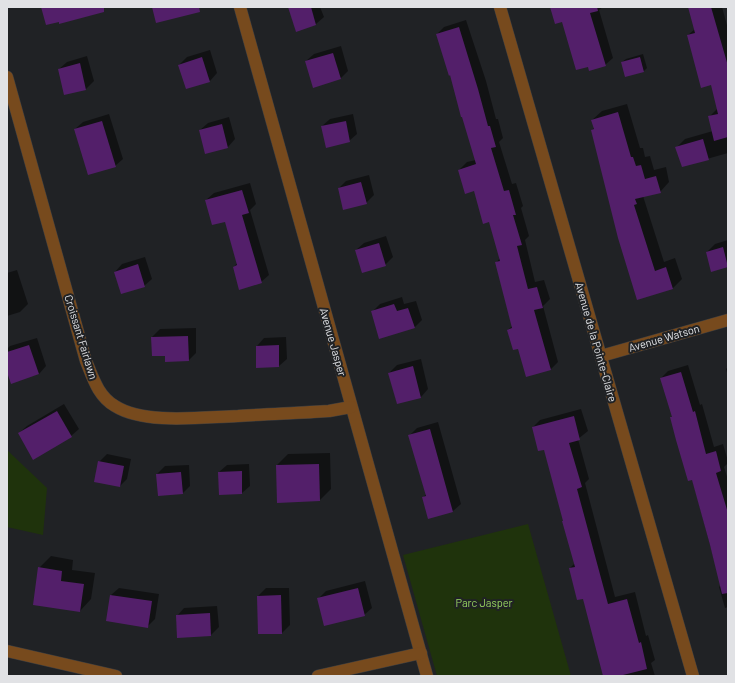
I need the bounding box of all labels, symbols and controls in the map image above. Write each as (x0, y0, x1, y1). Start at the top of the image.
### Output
street label: Avenue de la Pointe-Claire (573, 280, 620, 403)
street label: Croissant Fairlawn (62, 293, 101, 381)
street label: Avenue Jasper (318, 306, 349, 377)
street label: Avenue Watson (627, 321, 701, 354)
park label: Parc Jasper (455, 596, 513, 609)

